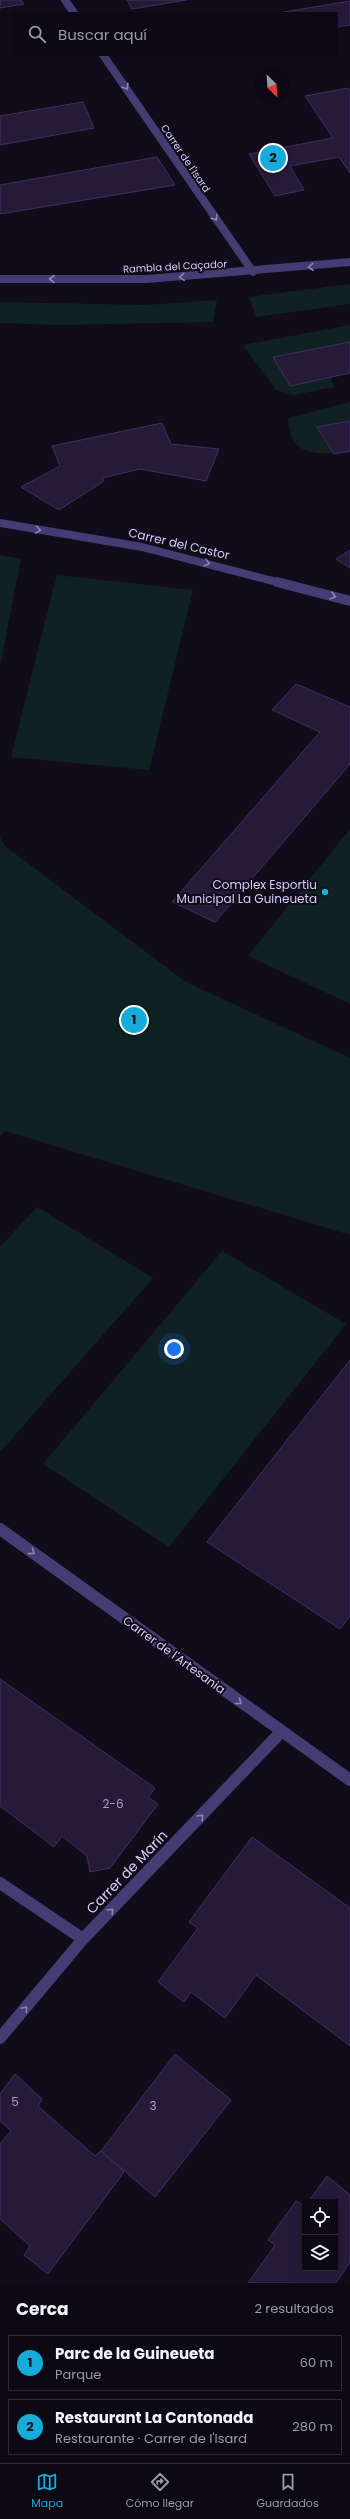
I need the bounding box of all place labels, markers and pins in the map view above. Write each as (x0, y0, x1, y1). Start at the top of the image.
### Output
pin: 2 (260, 143, 286, 173)
place label: Complex Esportiu Municipal La Guineueta (177, 876, 317, 907)
marker: Complex Esportiu Municipal La Guineueta (320, 887, 330, 897)
pin: 1 (121, 1005, 147, 1035)

